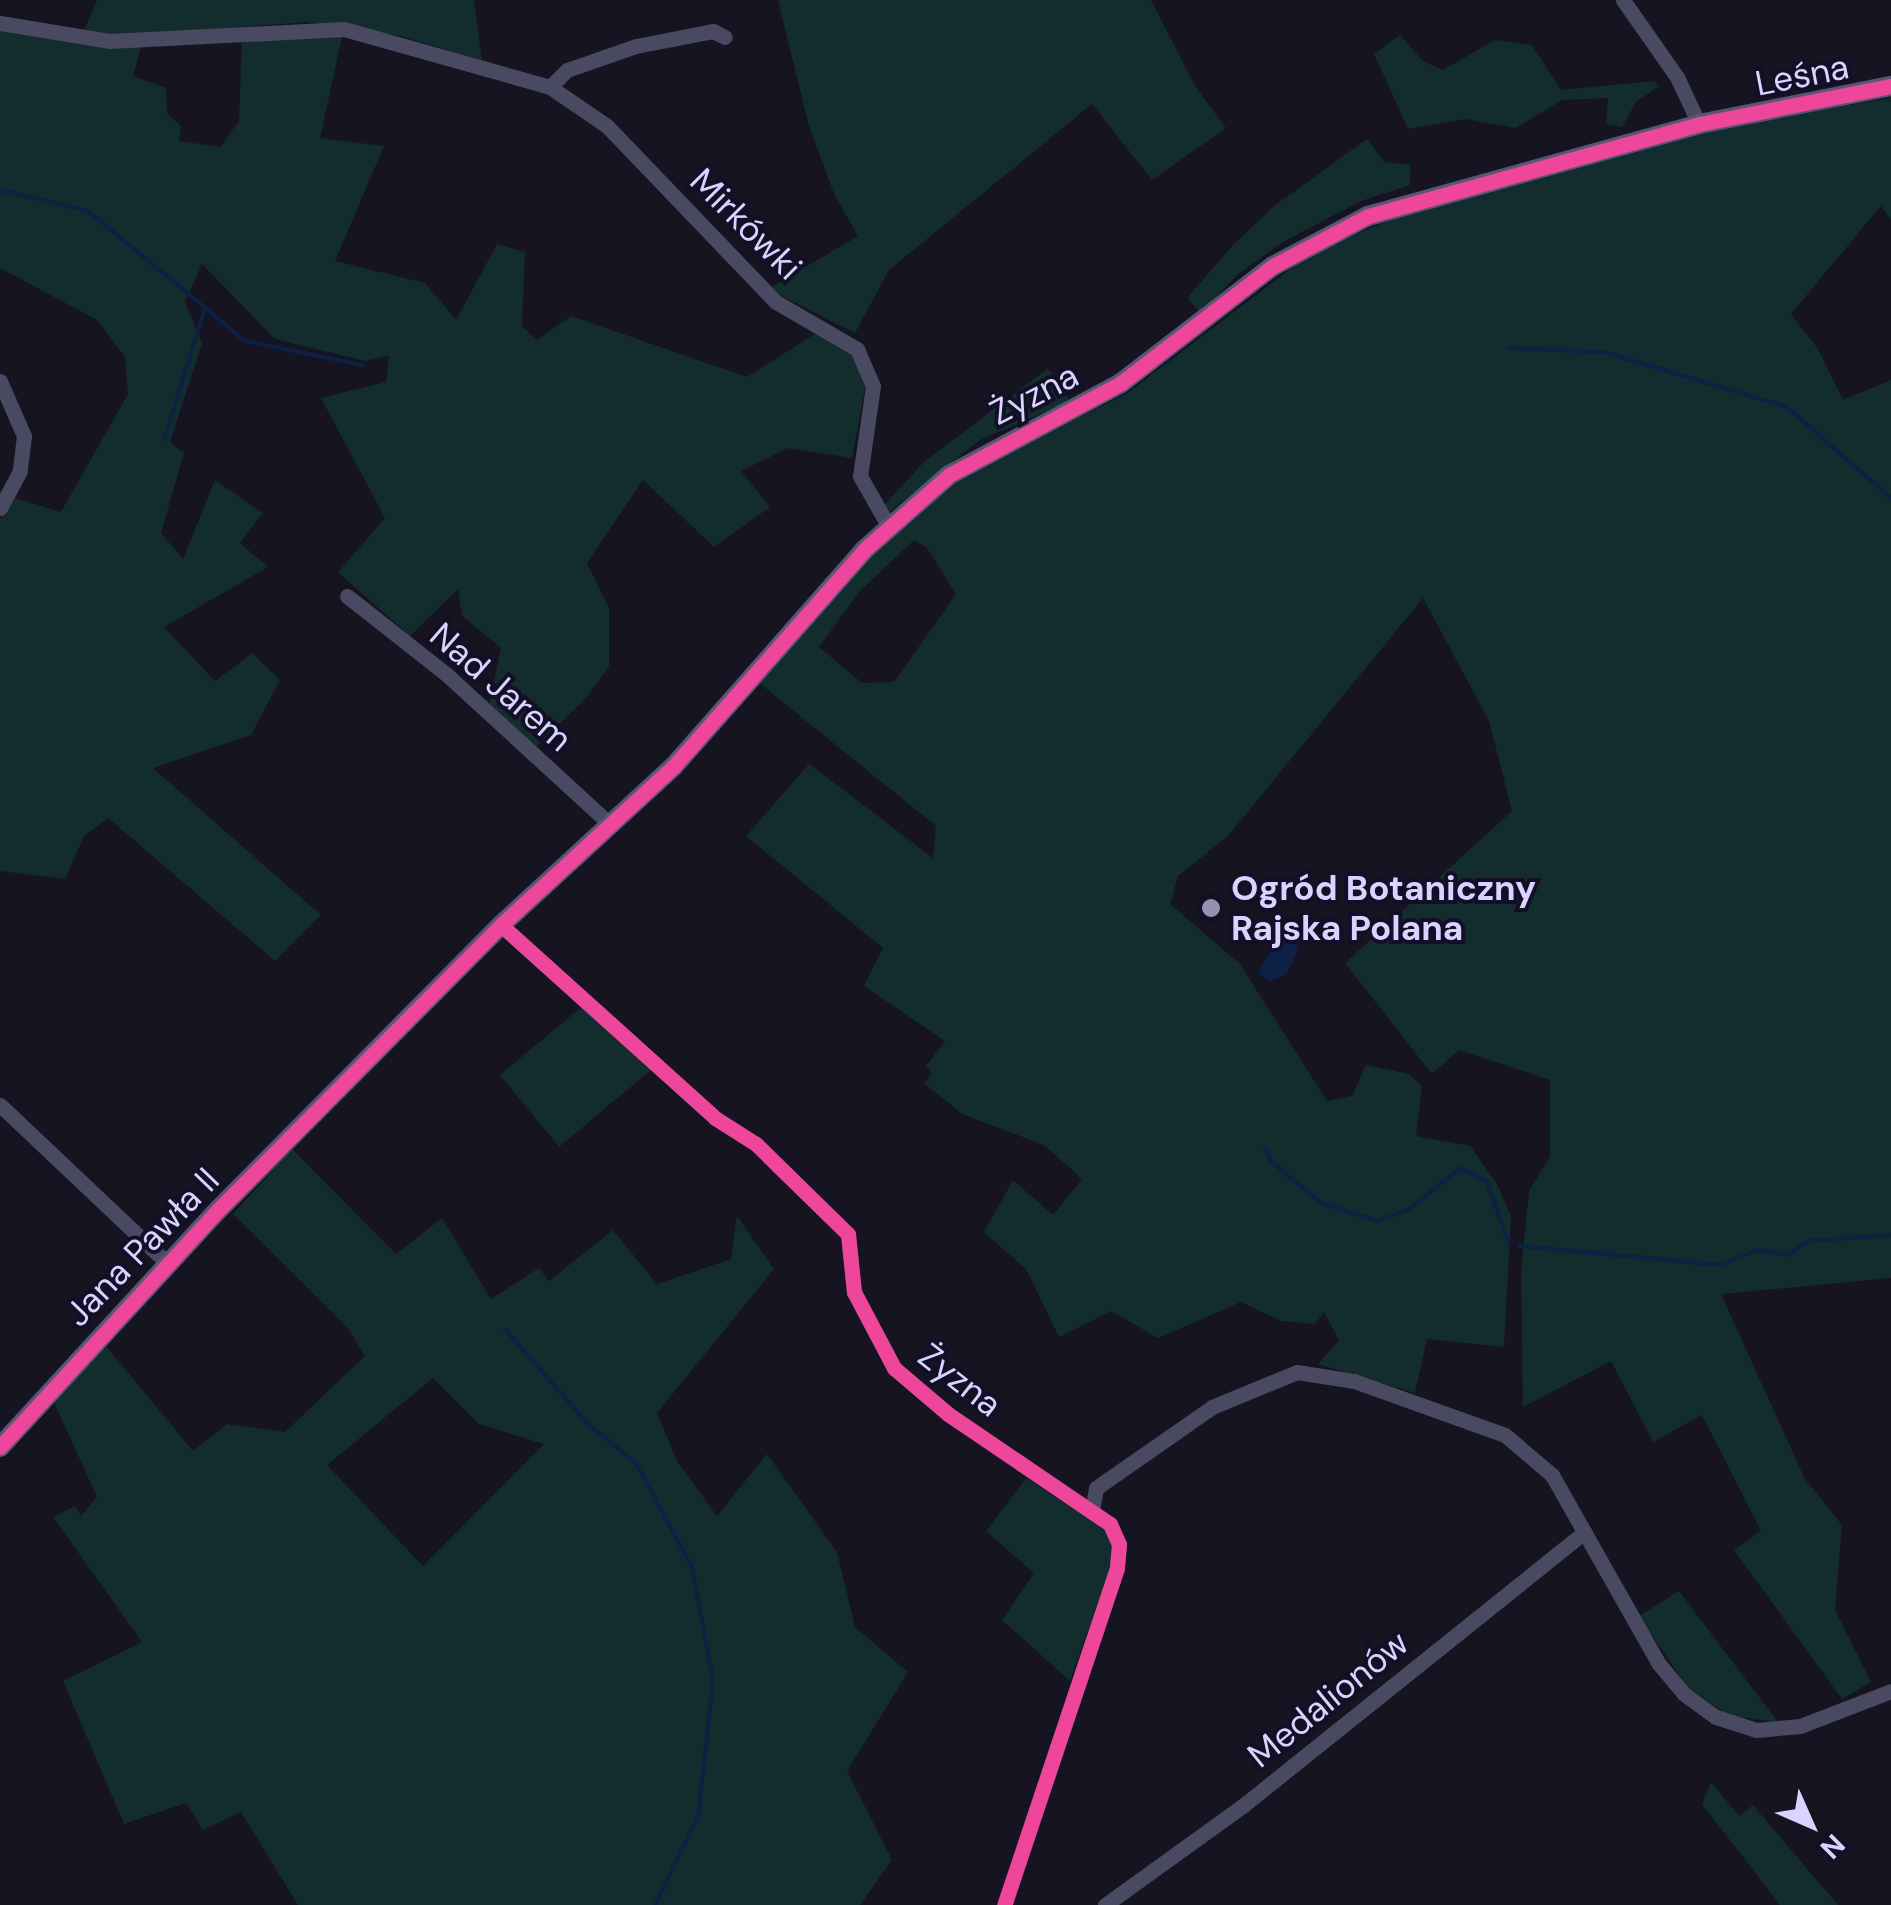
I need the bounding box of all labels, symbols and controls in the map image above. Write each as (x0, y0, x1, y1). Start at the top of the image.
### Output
street label: Leśna (1752, 45, 1852, 105)
street label: Mirkówki (682, 160, 810, 288)
street label: Żyzna (983, 354, 1085, 434)
street label: Nad Jarem (421, 614, 581, 760)
place label: Ogród Botaniczny Rajska Polana (1231, 867, 1536, 949)
marker: Ogród Botaniczny Rajska Polana (1200, 897, 1222, 919)
street label: Jana Pawła II (56, 1159, 228, 1335)
street label: Żyzna (910, 1335, 1010, 1425)
street label: Medalionów (1239, 1622, 1417, 1776)
north arrow (1761, 1775, 1861, 1875)
text: N (1812, 1826, 1853, 1867)

